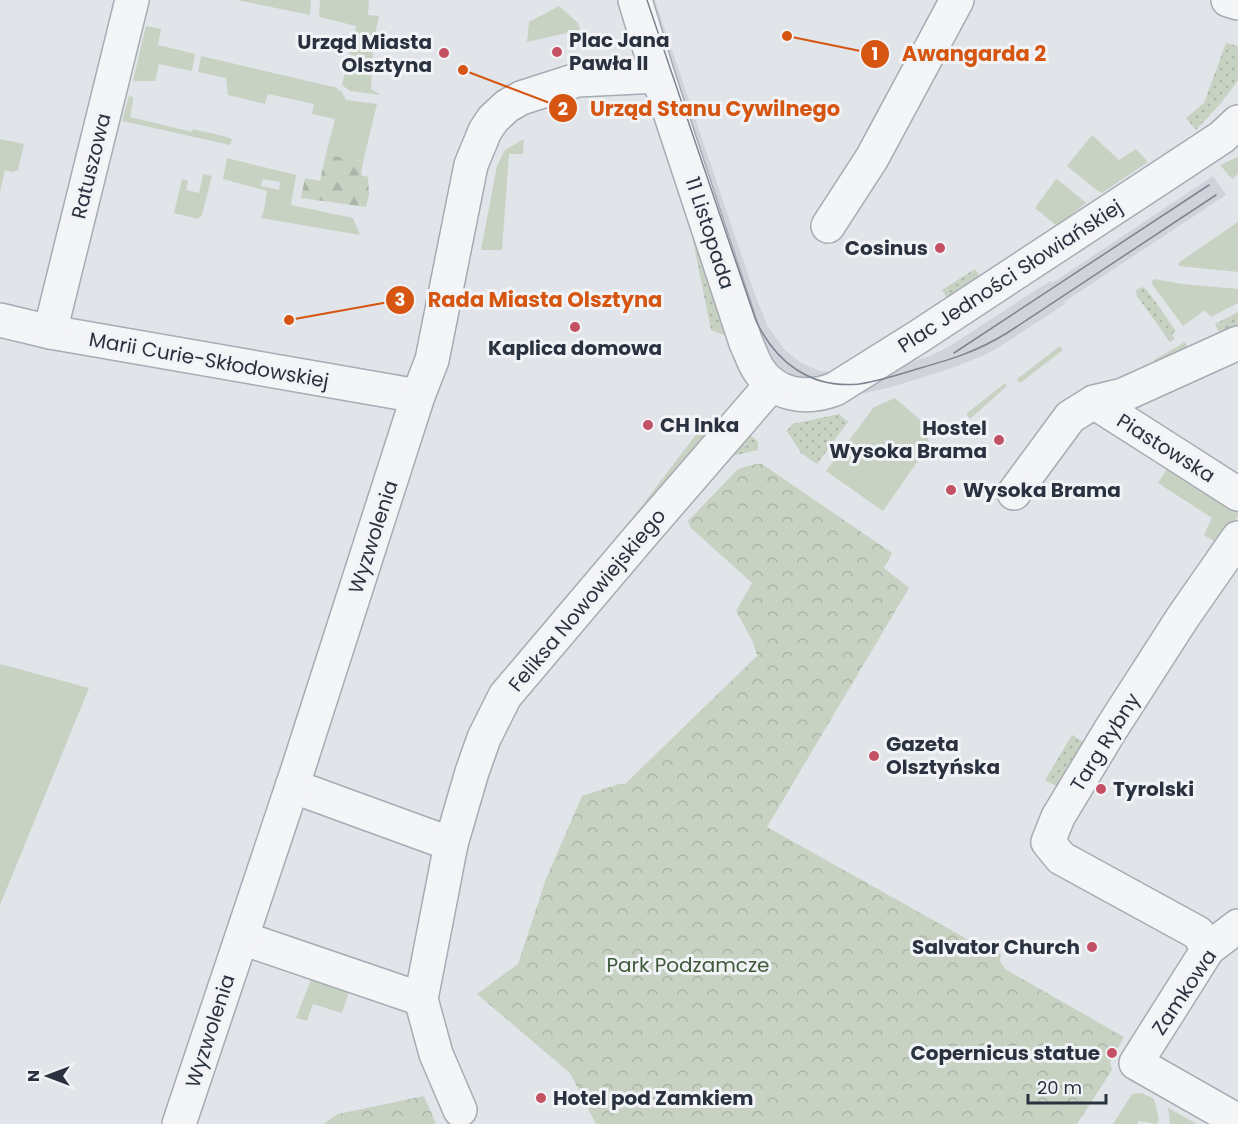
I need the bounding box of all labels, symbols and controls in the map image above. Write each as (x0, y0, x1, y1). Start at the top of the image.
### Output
place label: Plac Jana Pawła II (569, 26, 670, 77)
place label: Urząd Miasta Olsztyna (297, 28, 432, 79)
callout: Awangarda 2 (860, 34, 1059, 73)
text: Awangarda 2 (902, 39, 1046, 68)
text: 1 (872, 41, 878, 66)
marker: Plac Jana Pawła II (550, 45, 564, 59)
marker: Urząd Miasta Olsztyna (437, 46, 451, 60)
callout: Urząd Stanu Cywilnego (548, 89, 852, 128)
text: Urząd Stanu Cywilnego (590, 94, 840, 123)
text: 2 (558, 96, 568, 121)
street label: Ratuszowa (64, 110, 118, 222)
street label: 11 Listopada (679, 173, 741, 293)
street label: Plac Jedności Słowiańskiej (892, 193, 1128, 359)
place label: Cosinus (845, 234, 928, 262)
marker: Cosinus (933, 241, 947, 255)
callout: Rada Miasta Olsztyna (385, 280, 674, 319)
text: Rada Miasta Olsztyna (428, 285, 662, 314)
text: 3 (395, 287, 405, 312)
marker: Kaplica domowa (568, 320, 582, 334)
street label: Marii Curie-Skłodowskiej (87, 325, 331, 395)
place label: Kaplica domowa (488, 334, 662, 362)
street label: Piastowska (1111, 407, 1221, 489)
place label: CH Inka (660, 411, 739, 439)
place label: Hostel Wysoka Brama (829, 414, 987, 465)
marker: CH Inka (641, 418, 655, 432)
marker: Hostel Wysoka Brama (992, 433, 1006, 447)
place label: Wysoka Brama (963, 476, 1121, 504)
street label: Wyzwolenia (342, 477, 404, 597)
marker: Wysoka Brama (944, 483, 958, 497)
street label: Feliksa Nowowiejskiego (502, 503, 672, 697)
street label: Targ Rybny (1064, 687, 1146, 797)
place label: Gazeta Olsztyńska (886, 730, 1000, 781)
marker: Gazeta Olsztyńska (867, 749, 881, 763)
place label: Tyrolski (1113, 775, 1194, 803)
marker: Tyrolski (1094, 782, 1108, 796)
place label: Salvator Church (912, 933, 1080, 961)
marker: Salvator Church (1085, 940, 1099, 954)
street label: Zamkowa (1145, 944, 1223, 1040)
park label: Park Podzamcze (607, 951, 769, 979)
street label: Wyzwolenia (179, 971, 241, 1091)
place label: Copernicus statue (910, 1039, 1100, 1067)
north arrow (18, 1046, 78, 1106)
marker: Copernicus statue (1105, 1046, 1119, 1060)
scale bar (1028, 1067, 1106, 1105)
text: N (22, 1070, 45, 1082)
text: 20 m (1037, 1075, 1082, 1100)
place label: Hotel pod Zamkiem (553, 1084, 754, 1112)
marker: Hotel pod Zamkiem (534, 1091, 548, 1105)

